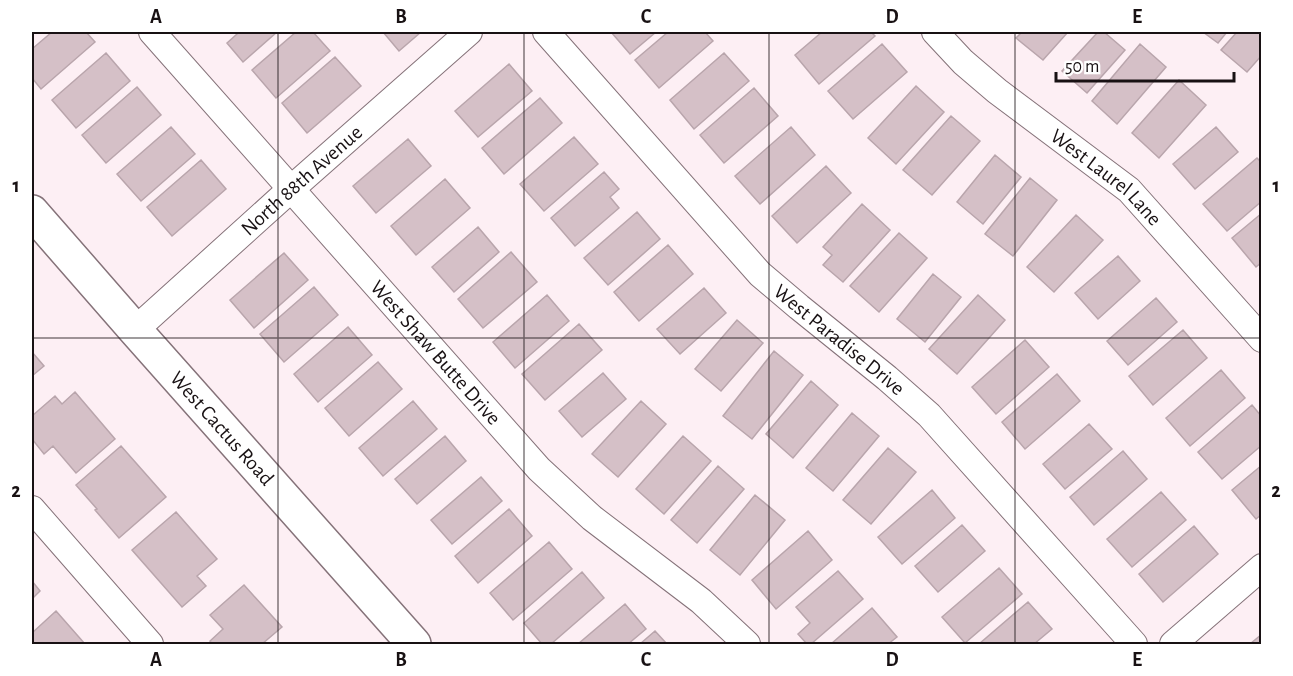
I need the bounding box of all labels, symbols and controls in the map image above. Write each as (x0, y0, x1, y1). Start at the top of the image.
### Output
text: A (150, 7, 162, 27)
text: B (395, 7, 407, 27)
text: C (641, 7, 652, 27)
text: D (885, 7, 899, 27)
text: E (1132, 7, 1142, 27)
scale bar (1056, 45, 1234, 83)
text: 50 m (1065, 58, 1099, 76)
street label: North 88th Avenue (237, 121, 366, 239)
street label: West Laurel Lane (1047, 125, 1166, 229)
text: 1 (12, 176, 20, 196)
text: 1 (1272, 176, 1280, 196)
street label: West Shaw Butte Drive (367, 276, 505, 429)
street label: West Paradise Drive (770, 280, 909, 399)
street label: West Cactus Road (166, 367, 278, 489)
text: 2 (11, 481, 21, 501)
text: 2 (1271, 481, 1281, 501)
text: A (150, 650, 162, 670)
text: B (395, 650, 407, 670)
text: C (641, 650, 652, 670)
text: D (885, 650, 899, 670)
text: E (1132, 650, 1142, 670)

